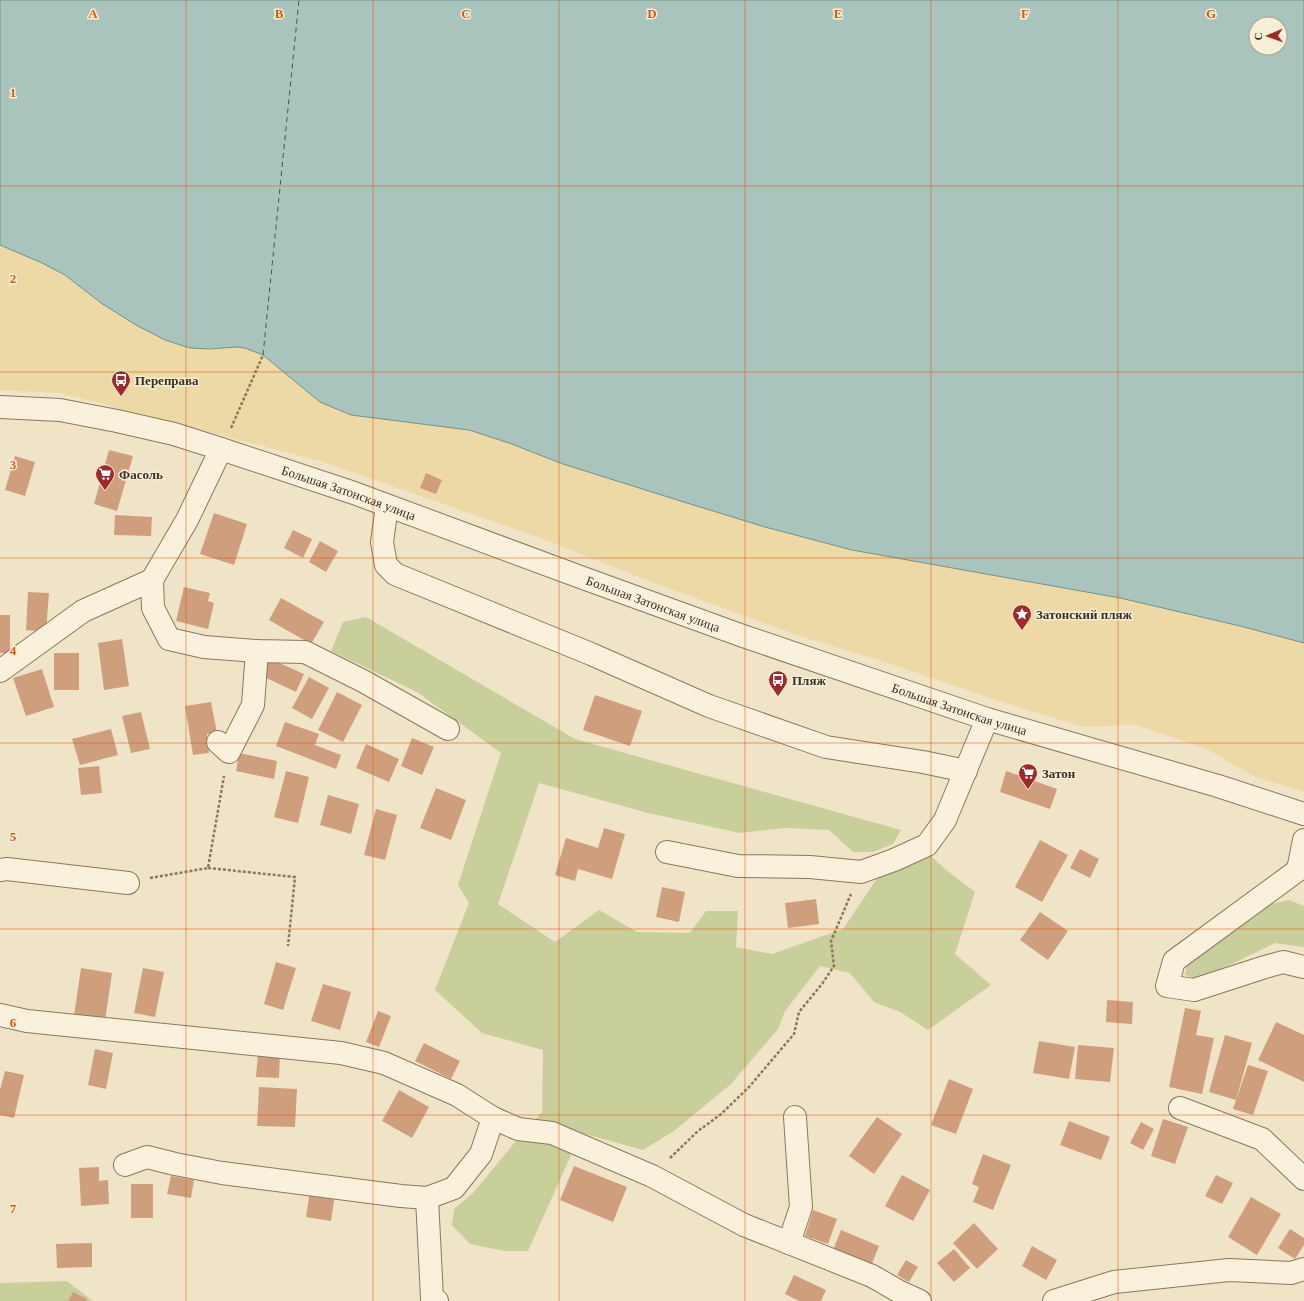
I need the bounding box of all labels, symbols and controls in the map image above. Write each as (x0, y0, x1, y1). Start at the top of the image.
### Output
text: A (88, 6, 98, 21)
text: B (275, 6, 284, 21)
text: C (461, 6, 471, 21)
text: D (647, 6, 657, 21)
text: E (834, 6, 842, 21)
text: F (1021, 6, 1029, 21)
text: G (1206, 6, 1216, 21)
north arrow (1248, 16, 1288, 56)
text: С (1252, 32, 1264, 41)
text: 1 (10, 85, 16, 100)
text: 2 (10, 271, 16, 286)
bus stop icon: Переправа (110, 369, 132, 397)
place label: Переправа (135, 373, 199, 388)
text: 3 (10, 457, 17, 472)
street label: Большая Затонская улица (280, 462, 418, 523)
supermarket icon: Фасоль (94, 463, 116, 491)
place label: Фасоль (119, 467, 163, 482)
street label: Большая Затонская улица (584, 572, 722, 635)
place icon: Затонский пляж (1011, 603, 1033, 631)
place label: Затонский пляж (1036, 607, 1133, 622)
text: 4 (10, 643, 17, 658)
bus stop icon: Пляж (767, 669, 789, 697)
place label: Пляж (792, 673, 826, 688)
street label: Большая Затонская улица (890, 680, 1029, 738)
supermarket icon: Затон (1017, 762, 1039, 790)
place label: Затон (1042, 766, 1076, 781)
text: 5 (10, 829, 17, 844)
text: 6 (10, 1015, 17, 1030)
text: 7 (10, 1201, 17, 1216)

